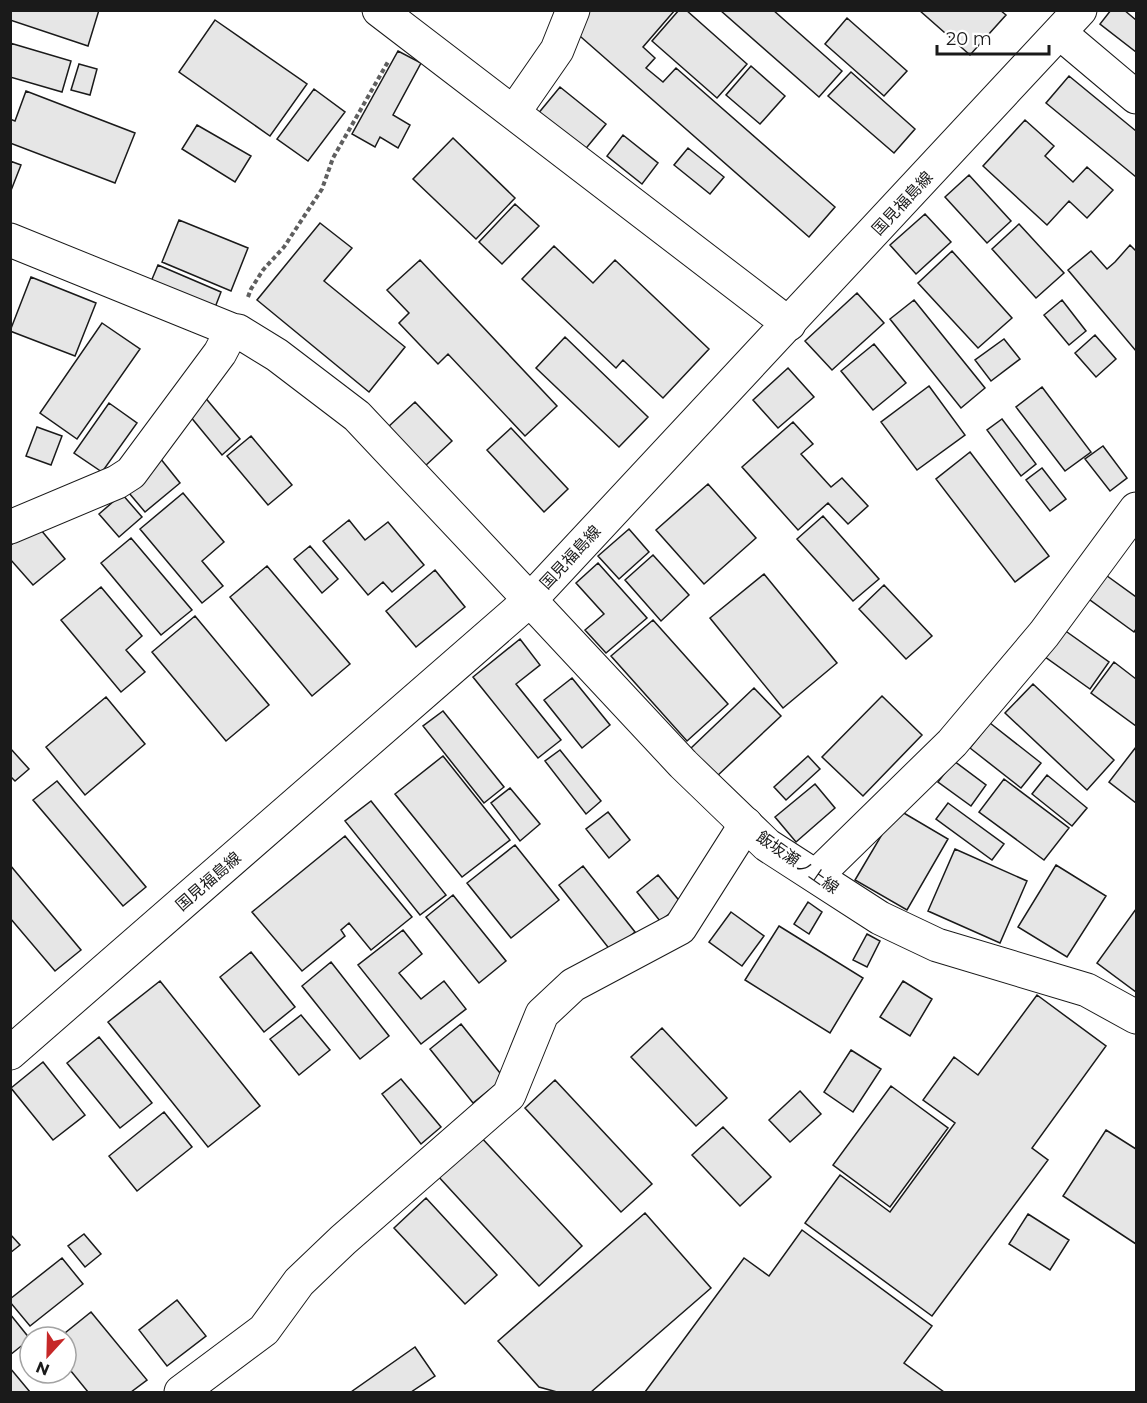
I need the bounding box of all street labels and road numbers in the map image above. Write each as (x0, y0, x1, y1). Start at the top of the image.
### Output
street label: 国見福島線 (868, 168, 937, 239)
street label: 国見福島線 (536, 522, 605, 593)
street label: 飯坂瀬ノ上線 (753, 827, 842, 898)
street label: 国見福島線 (172, 848, 245, 915)

